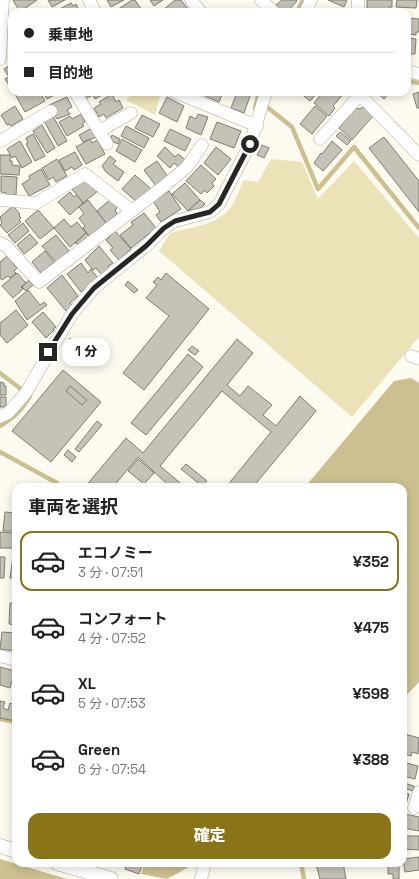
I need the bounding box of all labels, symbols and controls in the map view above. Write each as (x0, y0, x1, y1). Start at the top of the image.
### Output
text: 乗車地 (48, 25, 93, 44)
text: 目的地 (48, 63, 93, 82)
route start (241, 135, 259, 153)
callout: 1 分 (62, 338, 110, 366)
route end (39, 343, 57, 361)
text: 1 分 (75, 343, 97, 360)
text: 車両を選択 (28, 495, 118, 518)
icon: car (30, 543, 66, 579)
text: エコノミー (78, 543, 153, 562)
text: ¥352 (353, 552, 389, 571)
text: 3 分 · 07:51 (78, 564, 143, 581)
icon: car (30, 609, 66, 645)
text: コンフォート (78, 609, 168, 628)
text: ¥475 (353, 618, 389, 637)
text: 4 分 · 07:52 (78, 630, 146, 647)
text: XL (78, 674, 96, 693)
icon: car (30, 675, 66, 711)
text: ¥598 (352, 684, 389, 703)
text: 5 分 · 07:53 (78, 695, 146, 712)
text: Green (78, 740, 120, 759)
icon: car (30, 741, 66, 777)
text: ¥388 (353, 750, 389, 769)
text: 6 分 · 07:54 (78, 761, 146, 778)
button: 確定 (28, 813, 391, 859)

